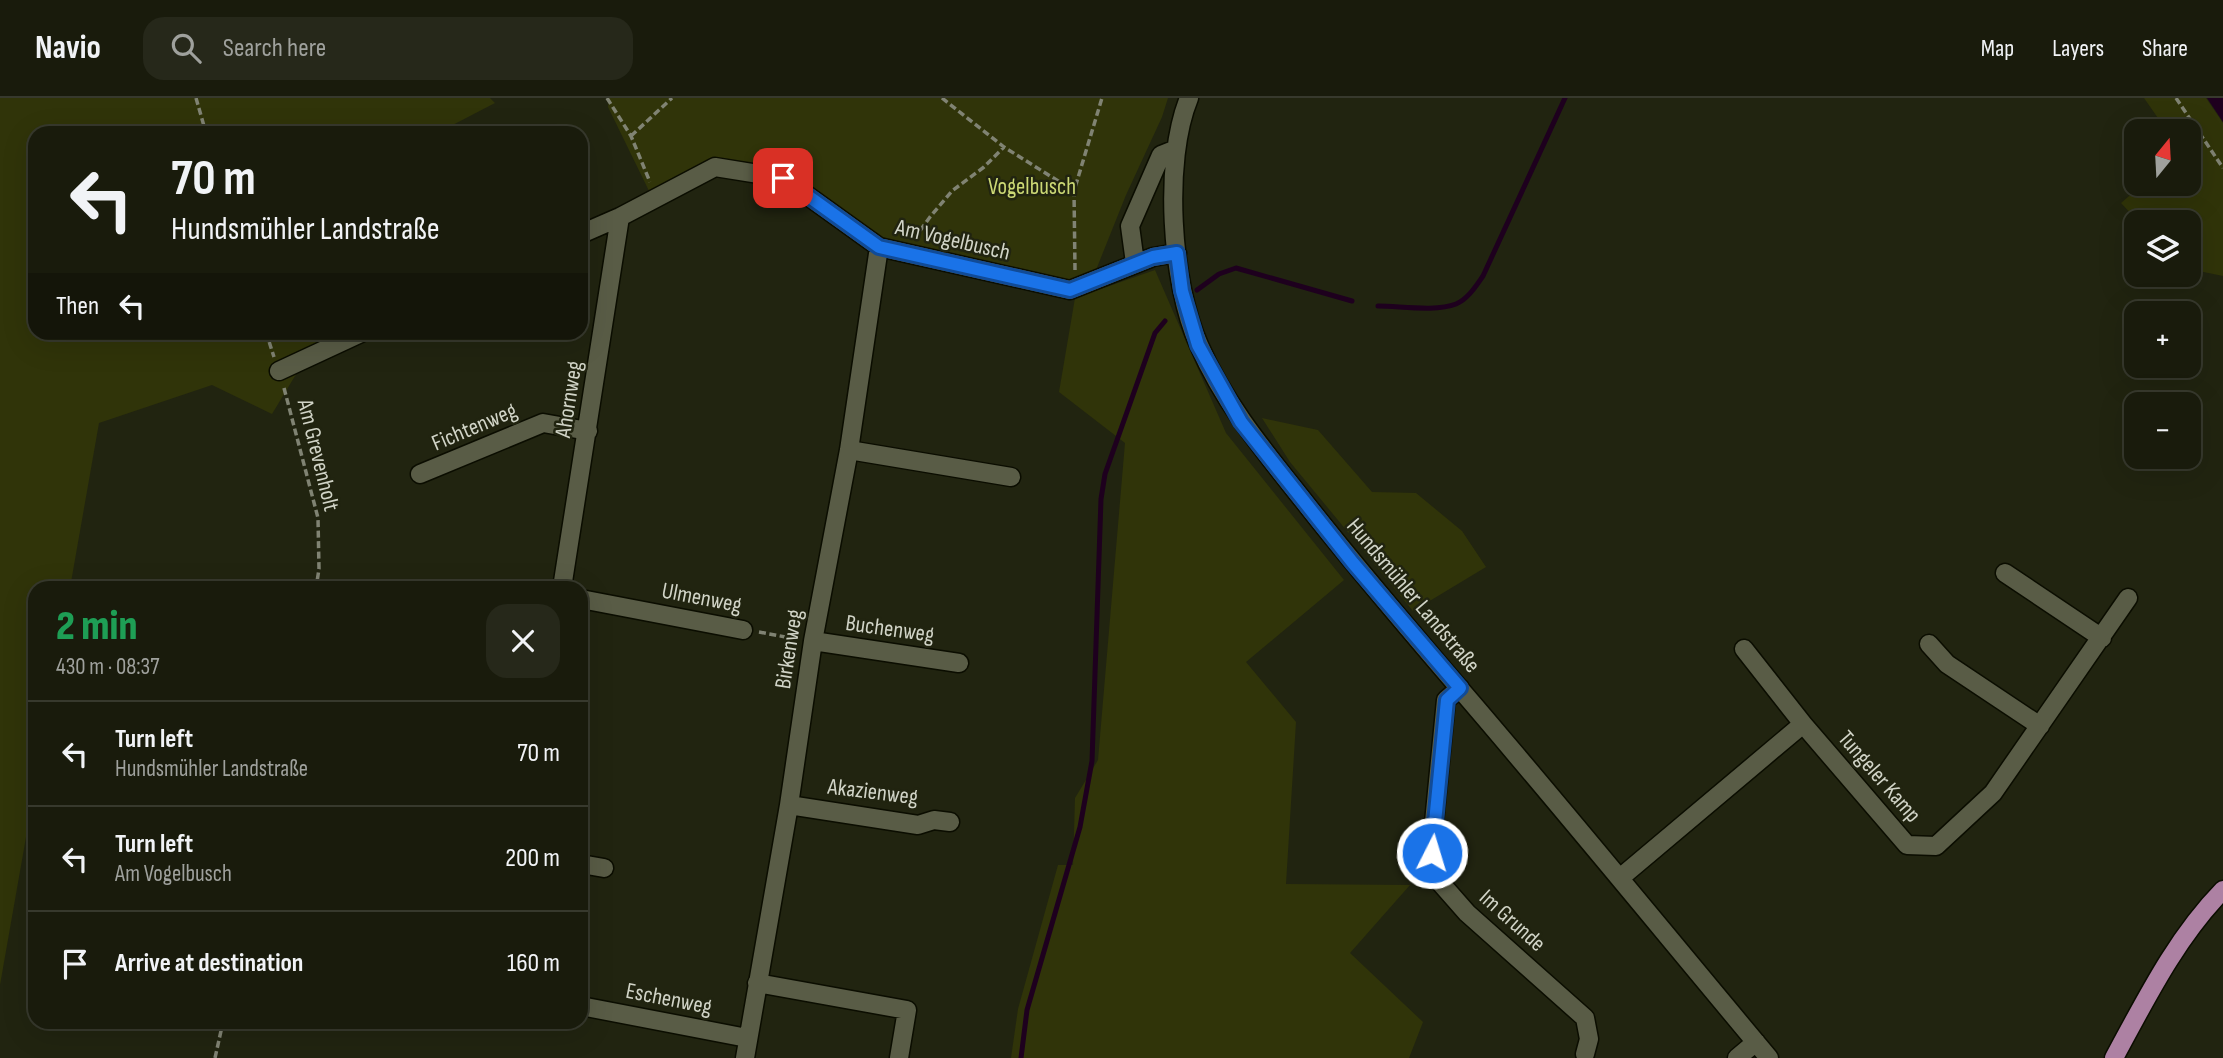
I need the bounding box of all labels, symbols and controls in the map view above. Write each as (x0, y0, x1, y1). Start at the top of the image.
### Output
search box (143, 17, 633, 80)
text: Navio (35, 28, 101, 68)
icon: search (167, 29, 205, 67)
text: Search here (223, 33, 326, 64)
text: Map (1981, 34, 2014, 63)
text: Layers (2052, 34, 2104, 63)
text: Share (2142, 34, 2188, 63)
north arrow (2124, 119, 2202, 196)
map controls (2124, 119, 2201, 469)
pin (753, 148, 813, 208)
text: 70 m (171, 150, 256, 209)
icon: left (56, 154, 147, 245)
icon: arrive (764, 159, 802, 197)
park label: Vogelbusch (988, 173, 1076, 201)
text: Hundsmühler Landstraße (171, 210, 440, 249)
button: layers (2124, 210, 2201, 287)
street label: Am Vogelbusch (892, 213, 1013, 267)
icon: left (113, 287, 151, 325)
text: Then (56, 291, 99, 322)
button: + (2124, 301, 2201, 378)
street label: Ahornweg (549, 359, 589, 440)
button: − (2124, 392, 2201, 469)
street label: Am Grevenholt (290, 396, 345, 514)
street label: Fichtenweg (428, 397, 521, 457)
street label: Hundsmühler Landstraße (1340, 513, 1486, 679)
street label: Ulmenweg (659, 577, 744, 619)
text: 2 min (56, 601, 137, 652)
button: close (486, 604, 560, 678)
street label: Birkenweg (769, 608, 809, 691)
street label: Buchenweg (844, 609, 936, 649)
text: 430 m · 08:37 (56, 653, 159, 681)
text: Turn left (115, 724, 193, 755)
street label: Tungeler Kamp (1832, 725, 1927, 828)
icon: left (56, 735, 94, 773)
text: 70 m (517, 738, 560, 769)
text: Hundsmühler Landstraße (115, 755, 308, 783)
street label: Akazienweg (825, 772, 920, 811)
position arrow (1395, 816, 1469, 890)
text: Turn left (115, 829, 193, 860)
icon: left (56, 840, 94, 878)
text: 200 m (505, 843, 560, 874)
text: Am Vogelbusch (115, 860, 232, 888)
street label: Im Grunde (1473, 884, 1551, 958)
icon: arrive (56, 945, 94, 983)
text: Arrive at destination (115, 948, 303, 979)
text: 160 m (507, 948, 560, 979)
street label: Eschenweg (623, 977, 714, 1021)

